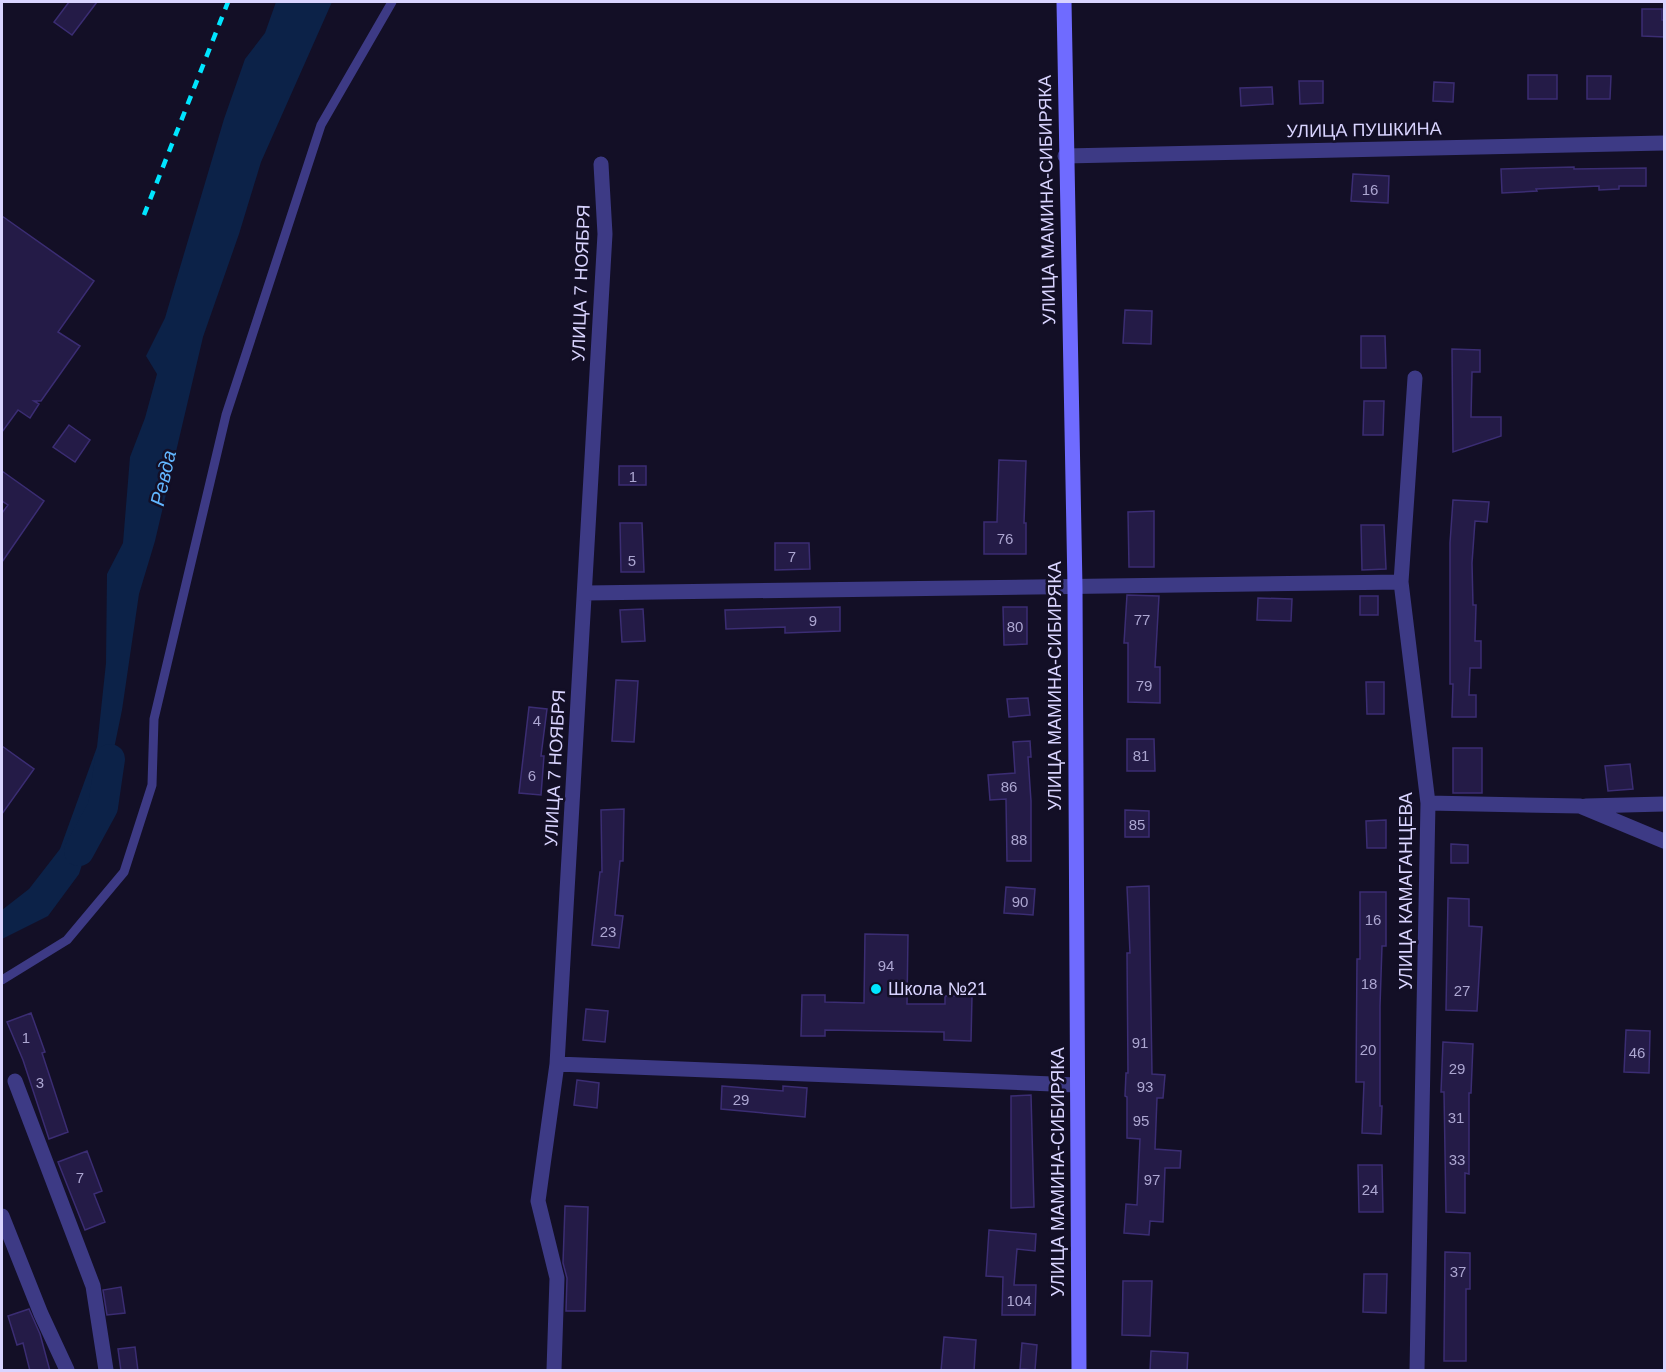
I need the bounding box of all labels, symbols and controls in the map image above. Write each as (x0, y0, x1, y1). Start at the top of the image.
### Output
street label: УЛИЦА МАМИНА-СИБИРЯКА (1035, 75, 1059, 325)
street label: УЛИЦА ПУШКИНА (1286, 119, 1442, 141)
house number: 16 (1362, 181, 1378, 198)
street label: УЛИЦА 7 НОЯБРЯ (568, 204, 594, 362)
water label: Ревда (146, 448, 180, 508)
house number: 1 (629, 468, 637, 485)
house number: 76 (997, 530, 1013, 547)
house number: 7 (788, 548, 796, 565)
house number: 5 (628, 552, 636, 569)
street label: УЛИЦА МАМИНА-СИБИРЯКА (1045, 561, 1065, 811)
house number: 77 (1134, 611, 1150, 628)
house number: 9 (809, 612, 817, 629)
house number: 80 (1007, 618, 1023, 635)
house number: 79 (1136, 677, 1152, 694)
street label: УЛИЦА 7 НОЯБРЯ (541, 689, 569, 847)
house number: 4 (533, 712, 541, 729)
house number: 81 (1133, 747, 1149, 764)
house number: 6 (528, 767, 536, 784)
house number: 86 (1001, 778, 1017, 795)
street label: УЛИЦА КАМАГАНЦЕВА (1396, 792, 1416, 990)
house number: 85 (1129, 816, 1145, 833)
house number: 88 (1011, 831, 1027, 848)
house number: 90 (1012, 893, 1028, 910)
house number: 16 (1365, 911, 1381, 928)
house number: 23 (600, 923, 616, 940)
house number: 94 (878, 957, 894, 974)
house number: 18 (1361, 975, 1377, 992)
place label: Школа №21 (888, 979, 987, 999)
marker: Школа №21 (869, 982, 883, 996)
house number: 27 (1454, 982, 1470, 999)
house number: 1 (22, 1029, 30, 1046)
house number: 91 (1132, 1034, 1148, 1051)
house number: 20 (1360, 1041, 1376, 1058)
house number: 46 (1629, 1044, 1645, 1061)
street label: УЛИЦА МАМИНА-СИБИРЯКА (1048, 1047, 1068, 1297)
house number: 29 (1449, 1060, 1465, 1077)
house number: 3 (36, 1074, 44, 1091)
house number: 93 (1137, 1078, 1153, 1095)
house number: 29 (733, 1091, 749, 1108)
house number: 31 (1448, 1109, 1464, 1126)
house number: 95 (1133, 1112, 1149, 1129)
house number: 33 (1449, 1151, 1465, 1168)
house number: 7 (76, 1169, 84, 1186)
house number: 97 (1144, 1171, 1160, 1188)
house number: 24 (1362, 1181, 1378, 1198)
house number: 37 (1450, 1263, 1466, 1280)
house number: 104 (1006, 1292, 1032, 1309)

